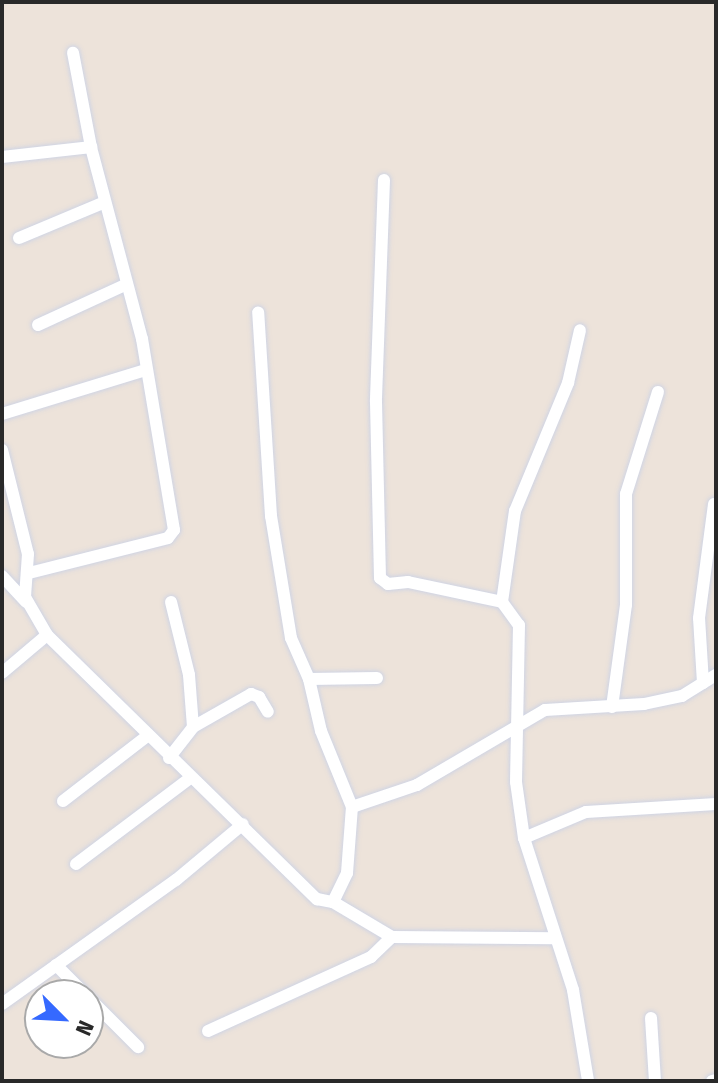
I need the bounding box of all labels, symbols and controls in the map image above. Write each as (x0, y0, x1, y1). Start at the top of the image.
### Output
north arrow (24, 979, 104, 1059)
text: N (70, 1017, 100, 1040)

